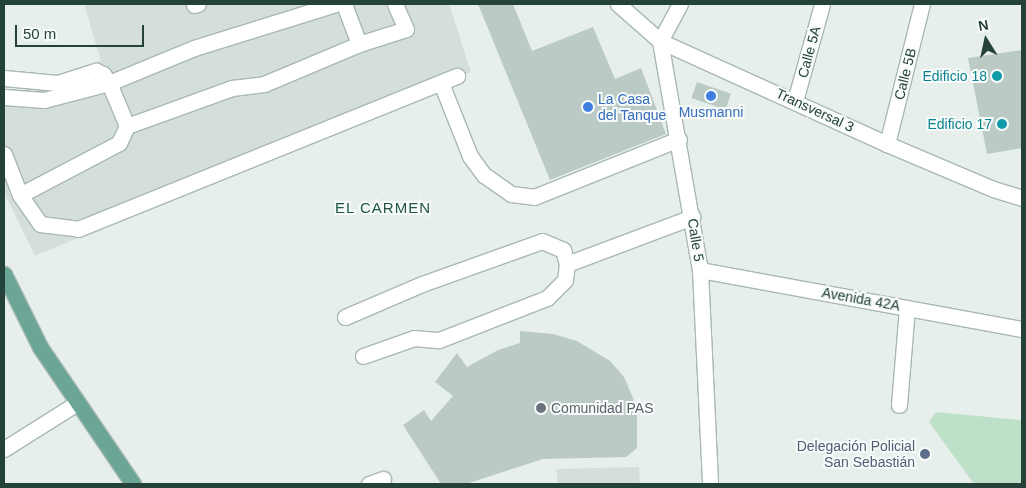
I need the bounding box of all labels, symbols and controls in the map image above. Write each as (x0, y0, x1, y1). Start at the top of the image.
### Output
scale bar (18, 15, 146, 47)
north arrow (961, 15, 1011, 65)
text: N (977, 16, 990, 34)
street label: Calle 5A (794, 24, 824, 80)
text: 50 m (23, 25, 56, 42)
street label: Calle 5B (890, 46, 920, 102)
place label: Edificio 18 (922, 68, 987, 84)
marker: Edificio 18 (991, 70, 1003, 82)
street label: Transversal 3 (773, 85, 857, 135)
marker: Musmanni (705, 90, 717, 102)
place label: La Casa del Tanque (598, 91, 667, 124)
marker: La Casa del Tanque (582, 101, 594, 113)
place label: Musmanni (679, 104, 743, 120)
place label: Edificio 17 (927, 116, 992, 132)
marker: Edificio 17 (996, 118, 1008, 130)
district label: EL CARMEN (334, 199, 432, 217)
street label: Calle 5 (684, 217, 708, 263)
street label: Avenida 42A (821, 284, 901, 314)
place label: Comunidad PAS (551, 400, 653, 416)
marker: Comunidad PAS (535, 402, 547, 414)
place label: Delegación Policial San Sebastián (797, 438, 915, 471)
marker: Delegación Policial San Sebastián (919, 448, 931, 460)

